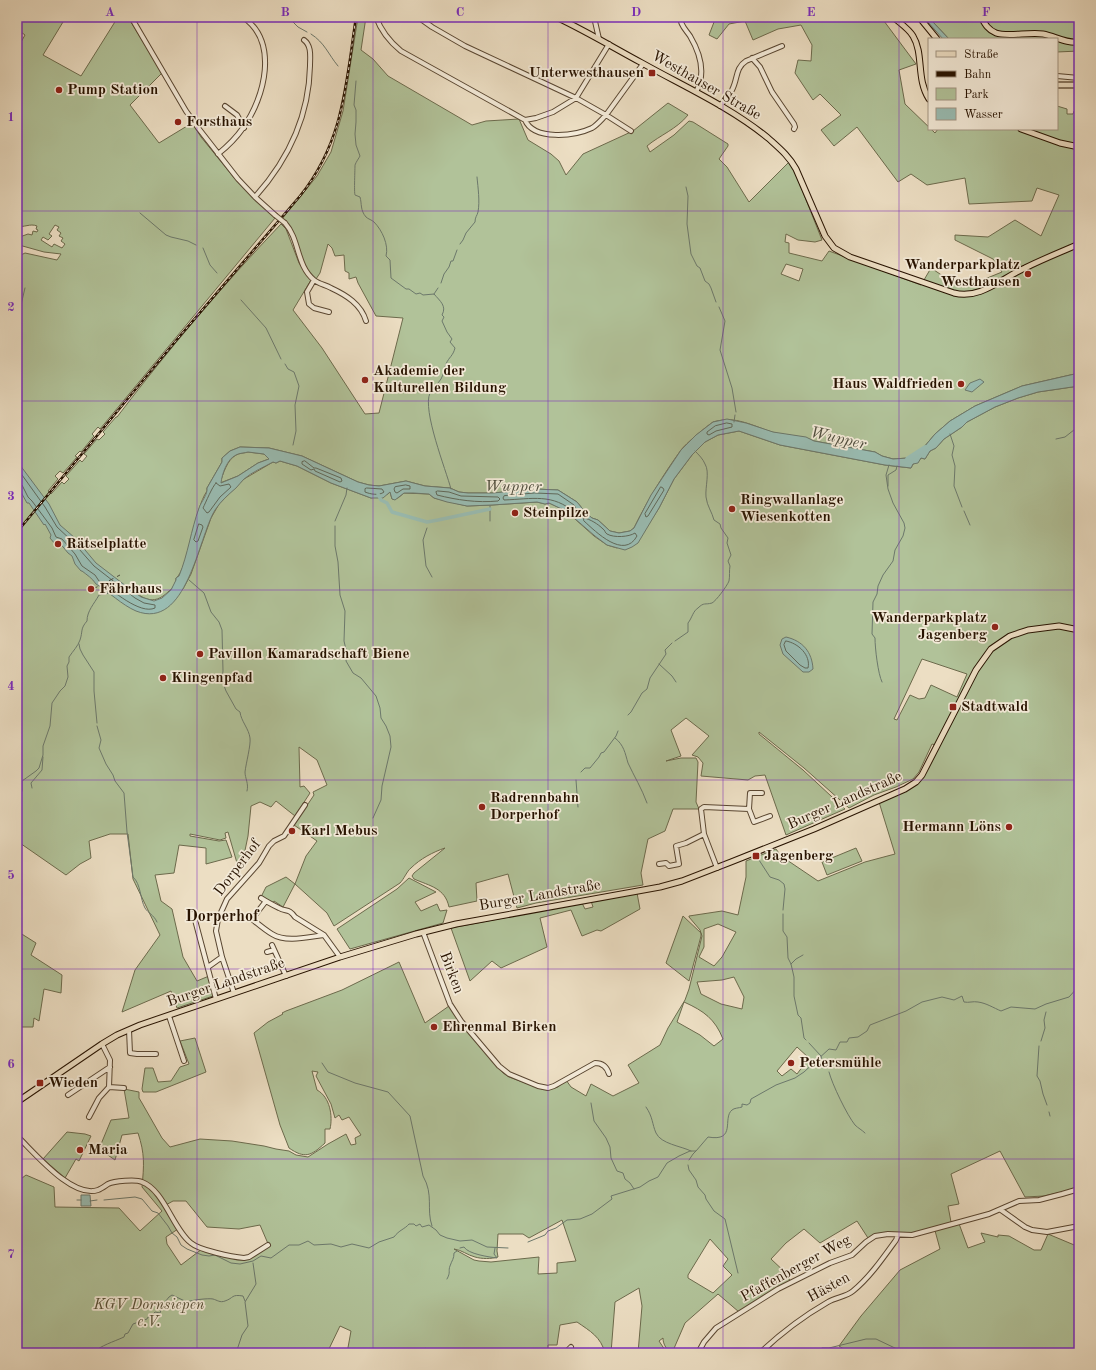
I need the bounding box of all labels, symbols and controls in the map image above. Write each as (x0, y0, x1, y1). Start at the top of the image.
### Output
text: A (105, 6, 115, 19)
text: B (280, 6, 290, 19)
text: C (456, 6, 464, 19)
text: D (631, 6, 641, 19)
text: E (807, 6, 816, 19)
text: F (982, 6, 991, 19)
legend (928, 38, 1058, 130)
street label: Westhauser Straße (649, 49, 763, 123)
text: Straße (964, 49, 999, 61)
place label: Unterwesthausen (529, 66, 644, 81)
marker: Unterwesthausen (647, 68, 657, 78)
text: Bahn (964, 69, 992, 81)
place label: Pump Station (67, 83, 158, 98)
marker: Pump Station (54, 85, 64, 95)
text: Park (964, 89, 989, 101)
text: Wasser (964, 109, 1003, 121)
text: 1 (7, 111, 15, 124)
place label: Forsthaus (186, 115, 252, 130)
marker: Forsthaus (173, 117, 183, 127)
place label: Wanderparkplatz Westhausen (904, 258, 1020, 290)
marker: Wanderparkplatz Westhausen (1023, 269, 1033, 279)
text: 2 (7, 301, 15, 314)
place label: Akademie der Kulturellen Bildung (373, 364, 507, 396)
marker: Akademie der Kulturellen Bildung (360, 375, 370, 385)
place label: Haus Waldfrieden (832, 377, 953, 392)
marker: Haus Waldfrieden (956, 379, 966, 389)
water label: Wupper (808, 425, 869, 453)
water label: Wupper (484, 479, 543, 495)
text: 3 (7, 490, 15, 503)
place label: Ringwallanlage Wiesenkotten (740, 493, 844, 525)
marker: Ringwallanlage Wiesenkotten (727, 504, 737, 514)
place label: Steinpilze (523, 506, 589, 521)
marker: Steinpilze (510, 508, 520, 518)
place label: Rätselplatte (66, 537, 147, 552)
marker: Rätselplatte (53, 539, 63, 549)
place label: Fährhaus (99, 582, 162, 597)
marker: Fährhaus (86, 584, 96, 594)
place label: Wanderparkplatz Jagenberg (871, 611, 988, 643)
marker: Wanderparkplatz Jagenberg (990, 622, 1000, 632)
place label: Pavillon Kamaradschaft Biene (208, 647, 409, 662)
marker: Pavillon Kamaradschaft Biene (195, 649, 205, 659)
place label: Klingenpfad (171, 671, 253, 686)
marker: Klingenpfad (158, 673, 168, 683)
text: 4 (7, 680, 15, 693)
place label: Stadtwald (961, 700, 1028, 715)
marker: Stadtwald (948, 702, 958, 712)
street label: Burger Landstraße (786, 769, 904, 833)
place label: Radrennbahn Dorperhof (490, 791, 579, 823)
marker: Radrennbahn Dorperhof (477, 802, 487, 812)
place label: Hermann Löns (902, 820, 1001, 835)
marker: Hermann Löns (1004, 822, 1014, 832)
place label: Karl Mebus (300, 824, 378, 839)
marker: Karl Mebus (287, 826, 297, 836)
street label: Dorperhof (212, 836, 265, 899)
place label: Jagenberg (764, 849, 834, 864)
marker: Jagenberg (751, 851, 761, 861)
text: 5 (7, 869, 15, 882)
street label: Burger Landstraße (478, 878, 602, 914)
district label: Dorperhof (185, 909, 260, 925)
street label: Birken (436, 950, 466, 996)
street label: Burger Landstraße (165, 956, 287, 1010)
place label: Ehrenmal Birken (442, 1020, 557, 1035)
marker: Ehrenmal Birken (429, 1022, 439, 1032)
place label: Petersmühle (799, 1056, 882, 1071)
text: 6 (7, 1058, 15, 1071)
marker: Petersmühle (786, 1058, 796, 1068)
place label: Wieden (48, 1076, 98, 1091)
marker: Wieden (35, 1078, 45, 1088)
place label: Maria (88, 1143, 128, 1158)
marker: Maria (75, 1145, 85, 1155)
street label: Pfaffenberger Weg (739, 1233, 853, 1305)
text: 7 (7, 1248, 15, 1261)
street label: Hästen (805, 1270, 853, 1306)
park label: KGV Dornsiepen e.V. (93, 1298, 205, 1330)

